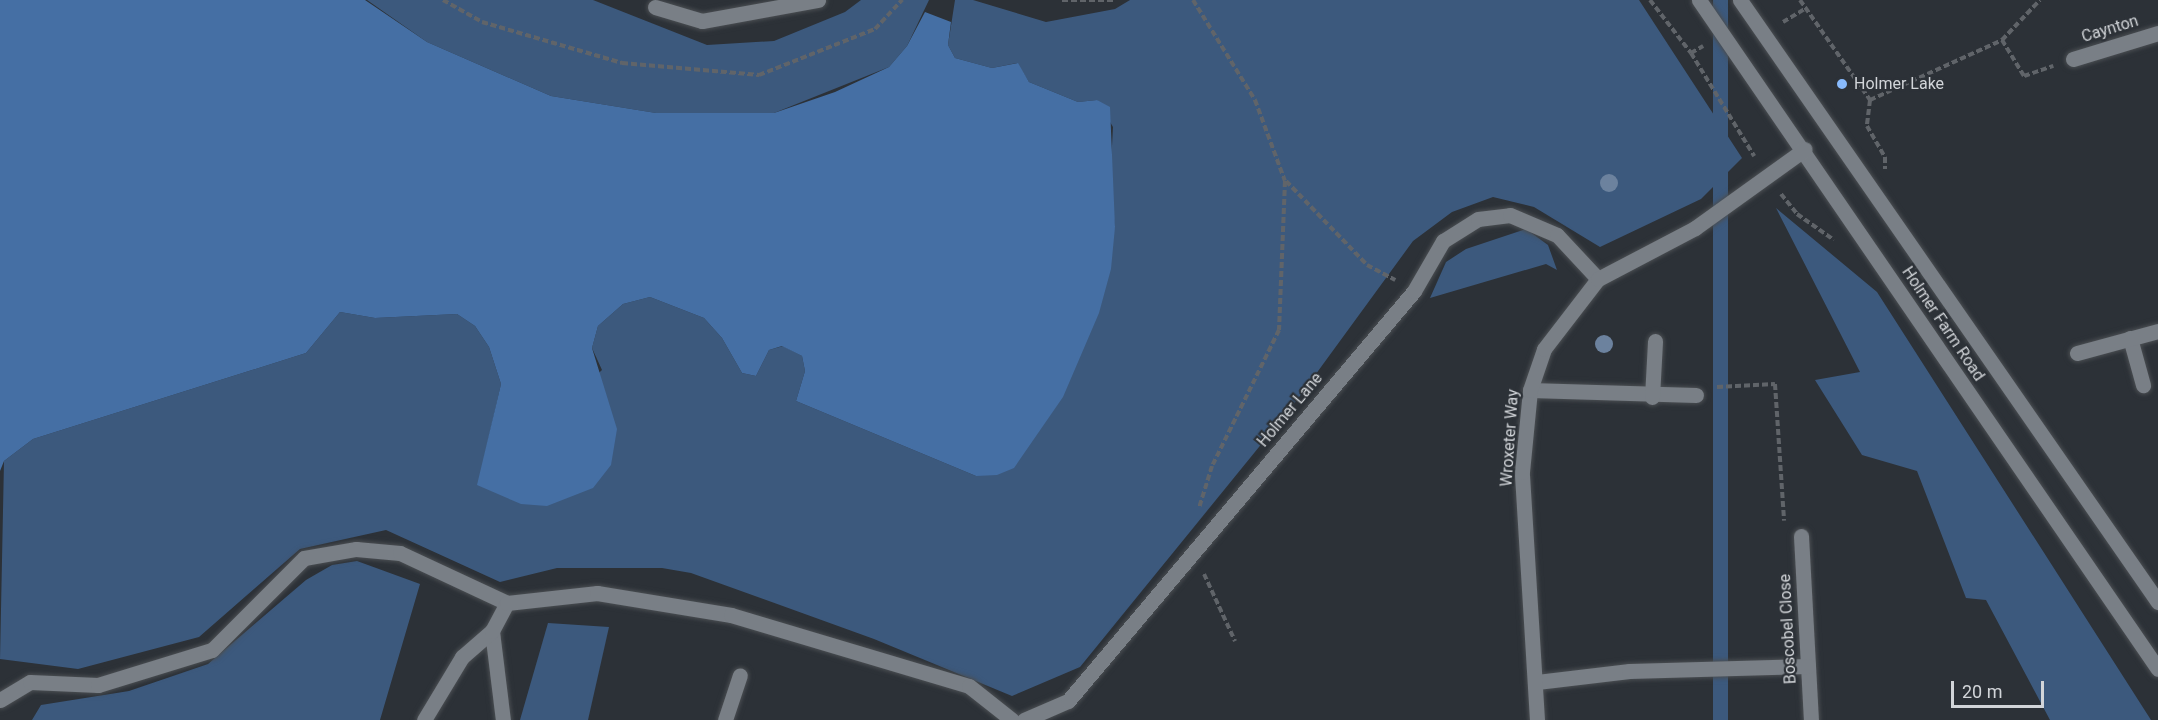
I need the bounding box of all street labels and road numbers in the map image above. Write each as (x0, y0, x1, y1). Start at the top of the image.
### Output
street label: Caynton (2079, 11, 2141, 47)
street label: Holmer Farm Road (1898, 263, 1988, 385)
street label: Holmer Lane (1253, 369, 1327, 451)
street label: Wroxeter Way (1497, 389, 1523, 487)
street label: Boscobel Close (1776, 573, 1800, 685)

